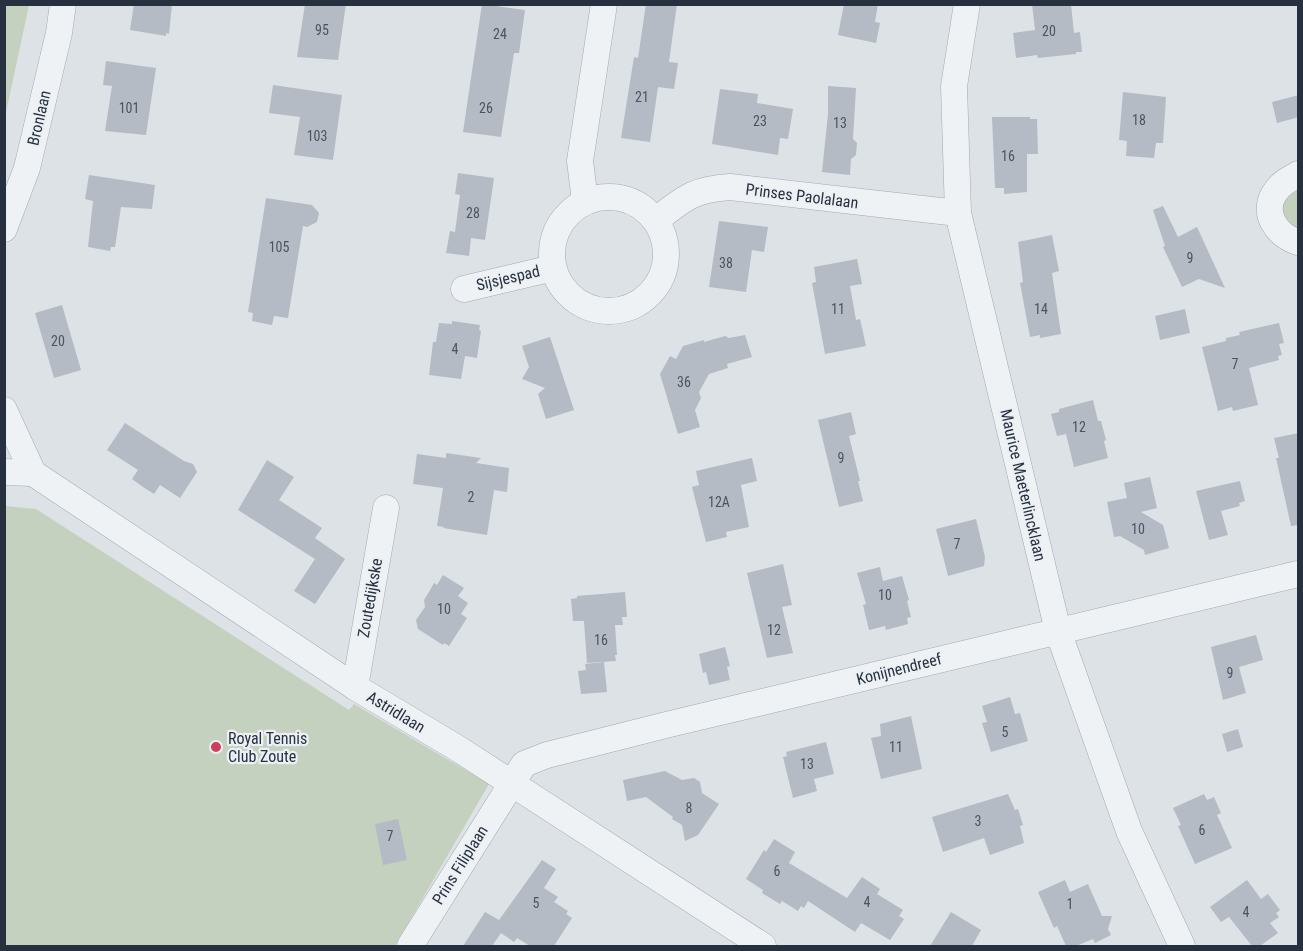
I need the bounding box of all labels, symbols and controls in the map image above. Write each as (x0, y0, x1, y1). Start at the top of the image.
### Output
house number: 95 (315, 22, 329, 38)
house number: 20 (1042, 23, 1056, 39)
house number: 24 (493, 26, 507, 42)
street label: Bronlaan (23, 89, 55, 147)
house number: 21 (635, 89, 649, 105)
house number: 101 (119, 100, 139, 116)
house number: 26 (479, 100, 493, 116)
house number: 18 (1132, 112, 1146, 128)
house number: 23 (753, 113, 767, 129)
house number: 13 (833, 115, 847, 131)
house number: 103 (307, 128, 327, 144)
house number: 16 (1001, 148, 1015, 164)
street label: Prinses Paolalaan (745, 180, 859, 212)
house number: 28 (466, 205, 480, 221)
house number: 105 (269, 239, 289, 255)
house number: 9 (1187, 250, 1193, 266)
house number: 38 (719, 255, 733, 271)
street label: Sijsjespad (474, 261, 542, 295)
house number: 11 (831, 301, 845, 317)
house number: 14 (1034, 301, 1048, 317)
house number: 20 (51, 333, 65, 349)
house number: 4 (452, 341, 459, 357)
house number: 7 (1232, 356, 1239, 372)
house number: 36 (677, 374, 691, 390)
street label: Maurice Maeterlincklaan (996, 407, 1050, 563)
house number: 12 (1072, 419, 1086, 435)
house number: 9 (838, 450, 844, 466)
house number: 2 (468, 489, 475, 505)
house number: 12A (708, 494, 730, 510)
house number: 10 (1131, 521, 1145, 537)
house number: 7 (954, 536, 961, 552)
street label: Zoutedijkske (354, 557, 386, 639)
house number: 10 (878, 587, 892, 603)
house number: 10 (437, 601, 451, 617)
house number: 12 (767, 622, 781, 638)
house number: 16 (594, 632, 608, 648)
street label: Konijnendreef (854, 649, 944, 689)
house number: 9 (1227, 665, 1233, 681)
street label: Astridlaan (363, 687, 429, 737)
house number: 5 (1002, 724, 1009, 740)
place label: Royal Tennis Club Zoute (228, 729, 307, 766)
house number: 11 (889, 739, 903, 755)
marker: Royal Tennis Club Zoute (209, 740, 223, 754)
house number: 13 (800, 756, 814, 772)
house number: 8 (686, 800, 693, 816)
house number: 3 (975, 813, 981, 829)
street label: Prins Filiplaan (428, 822, 492, 908)
house number: 6 (1199, 822, 1206, 838)
house number: 7 (387, 828, 394, 844)
house number: 6 (774, 863, 781, 879)
house number: 4 (864, 894, 871, 910)
house number: 5 (533, 895, 540, 911)
house number: 1 (1067, 896, 1073, 912)
house number: 4 (1243, 904, 1250, 920)

